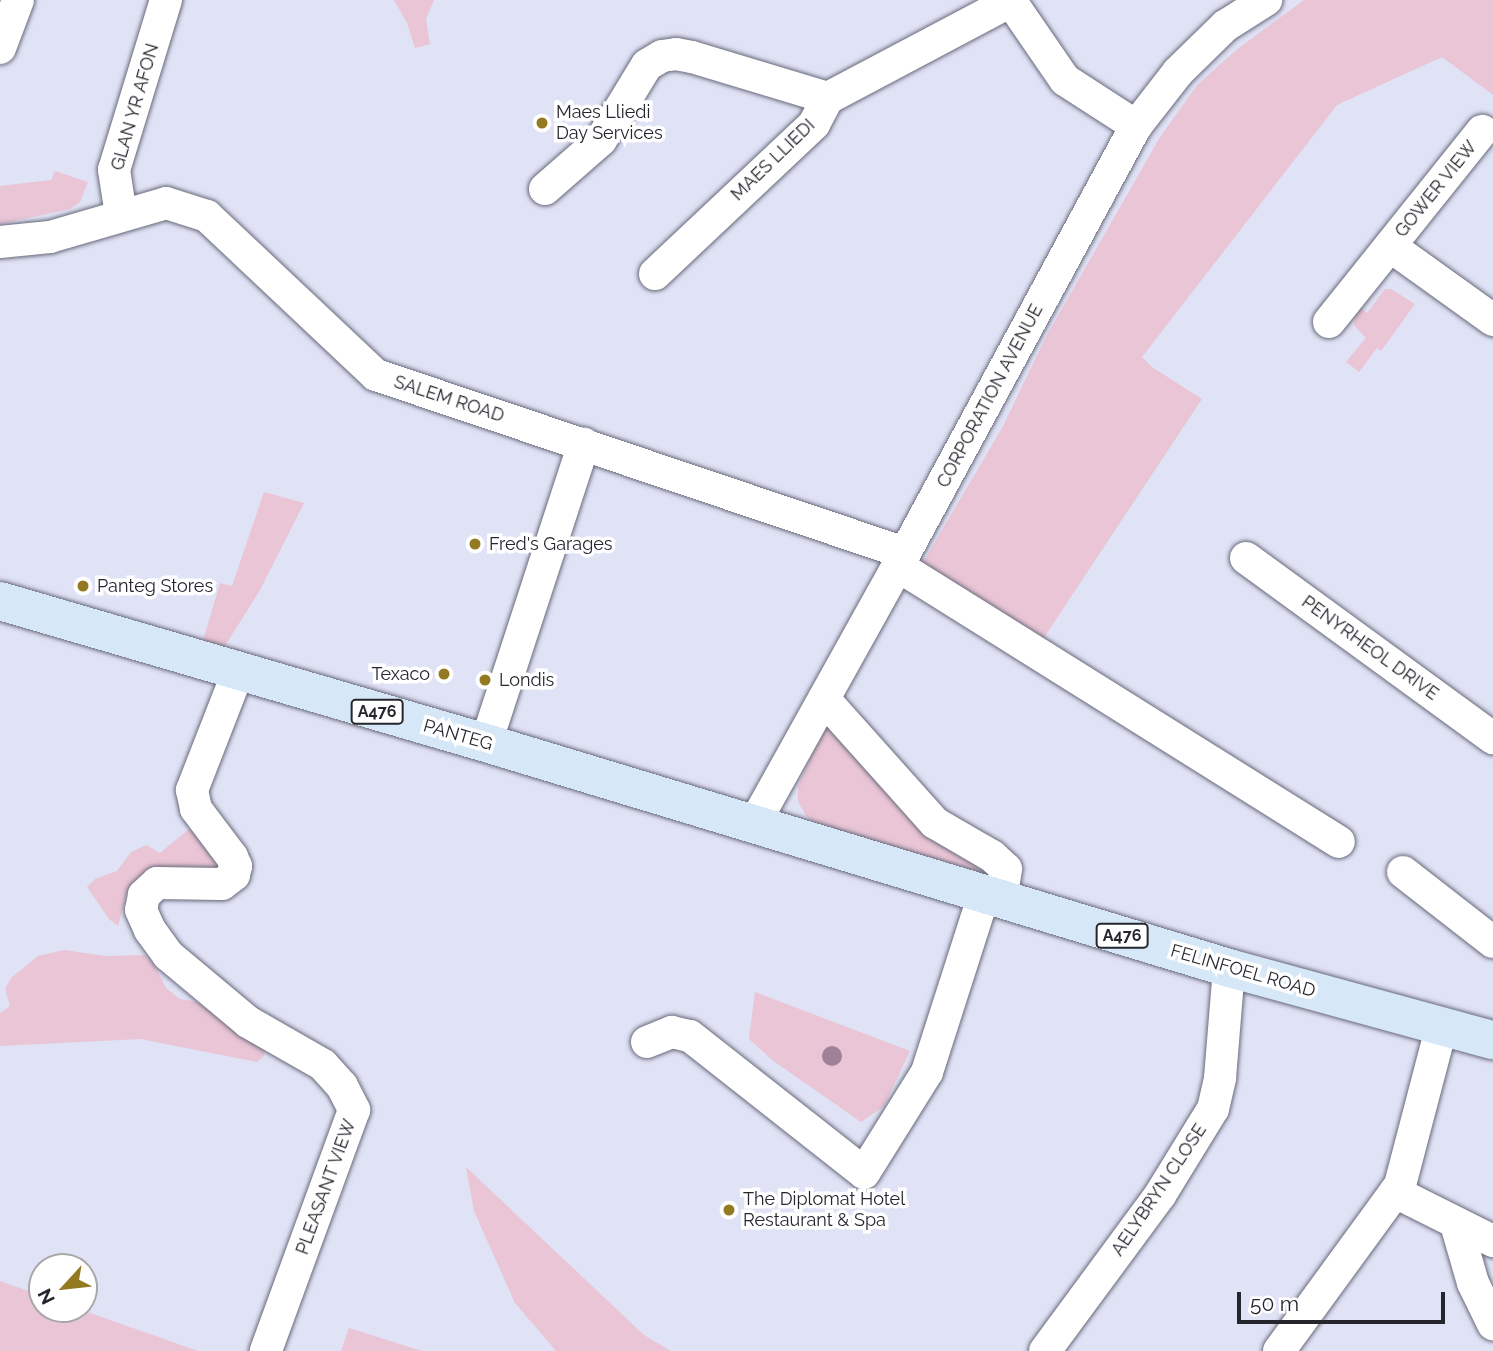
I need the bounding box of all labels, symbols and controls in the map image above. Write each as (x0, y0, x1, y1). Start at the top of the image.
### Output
street label: GLAN YR AFON (106, 41, 164, 173)
place label: Maes Lliedi Day Services (556, 102, 663, 144)
marker: Maes Lliedi Day Services (534, 115, 550, 131)
street label: MAES LLIEDI (727, 115, 819, 205)
street label: GOWER VIEW (1390, 136, 1482, 242)
street label: CORPORATION AVENUE (932, 300, 1048, 492)
street label: SALEM ROAD (391, 371, 507, 427)
place label: Fred's Garages (489, 533, 613, 555)
marker: Fred's Garages (467, 536, 483, 552)
place label: Panteg Stores (97, 575, 213, 597)
marker: Panteg Stores (75, 578, 91, 594)
street label: PENYRHEOL DRIVE (1297, 591, 1443, 705)
place label: Texaco (372, 663, 430, 685)
marker: Texaco (436, 666, 452, 682)
place label: Londis (499, 669, 554, 691)
marker: Londis (477, 672, 493, 688)
road number: A476 (349, 699, 405, 724)
street label: PANTEG (421, 715, 495, 755)
road number: A476 (1094, 924, 1150, 948)
street label: FELINFOEL ROAD (1168, 940, 1318, 1002)
street label: PLEASANT VIEW (291, 1116, 361, 1258)
street label: AELYBRYN CLOSE (1107, 1120, 1211, 1260)
place label: The Diplomat Hotel Restaurant & Spa (743, 1189, 905, 1232)
marker: The Diplomat Hotel Restaurant & Spa (721, 1202, 737, 1218)
north arrow (28, 1253, 98, 1323)
scale bar (1241, 1278, 1449, 1322)
text: N (33, 1285, 59, 1308)
text: 50 m (1250, 1291, 1299, 1316)

